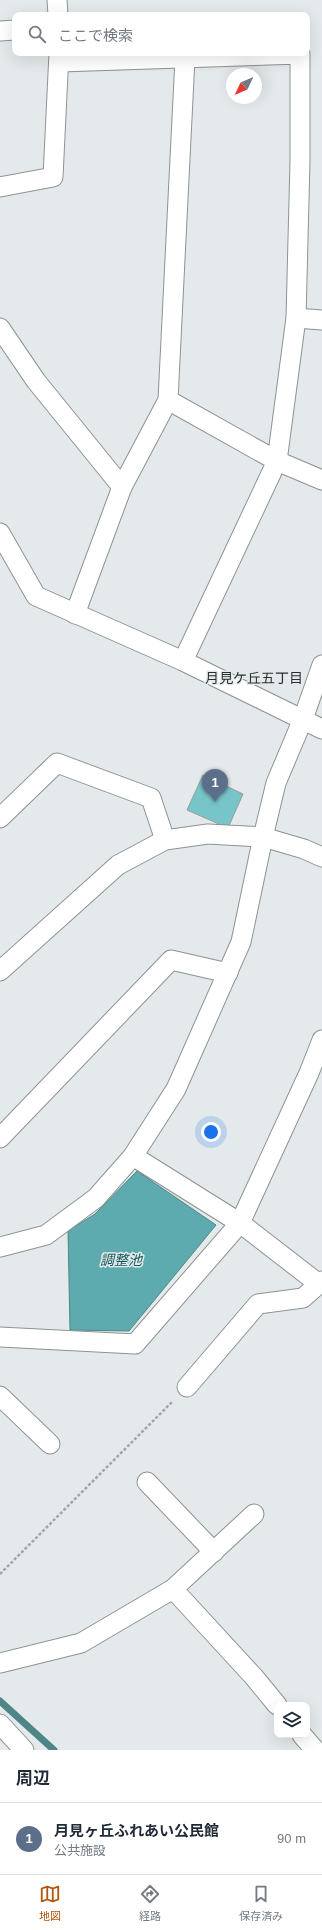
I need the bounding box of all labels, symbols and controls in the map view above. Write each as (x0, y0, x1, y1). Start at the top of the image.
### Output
search box (12, 12, 310, 56)
icon: search (26, 23, 48, 45)
text: ここで検索 (58, 27, 133, 44)
north arrow (226, 68, 262, 104)
district label: 月見ケ丘五丁目 (205, 670, 303, 686)
pin: 1 (202, 769, 228, 802)
your location (201, 1122, 221, 1142)
water label: 調整池 (100, 1252, 144, 1268)
map controls (274, 1702, 310, 1738)
button: layers (274, 1702, 310, 1738)
text: 周辺 (16, 1769, 50, 1788)
text: 月見ヶ丘ふれあい公民館 (54, 1822, 219, 1839)
text: 1 (25, 1831, 33, 1846)
text: 90 m (277, 1831, 306, 1846)
text: 公共施設 (54, 1843, 106, 1858)
tab: 地図 (39, 1883, 61, 1923)
tab: 経路 (139, 1883, 161, 1923)
tab: 保存済み (239, 1883, 283, 1923)

